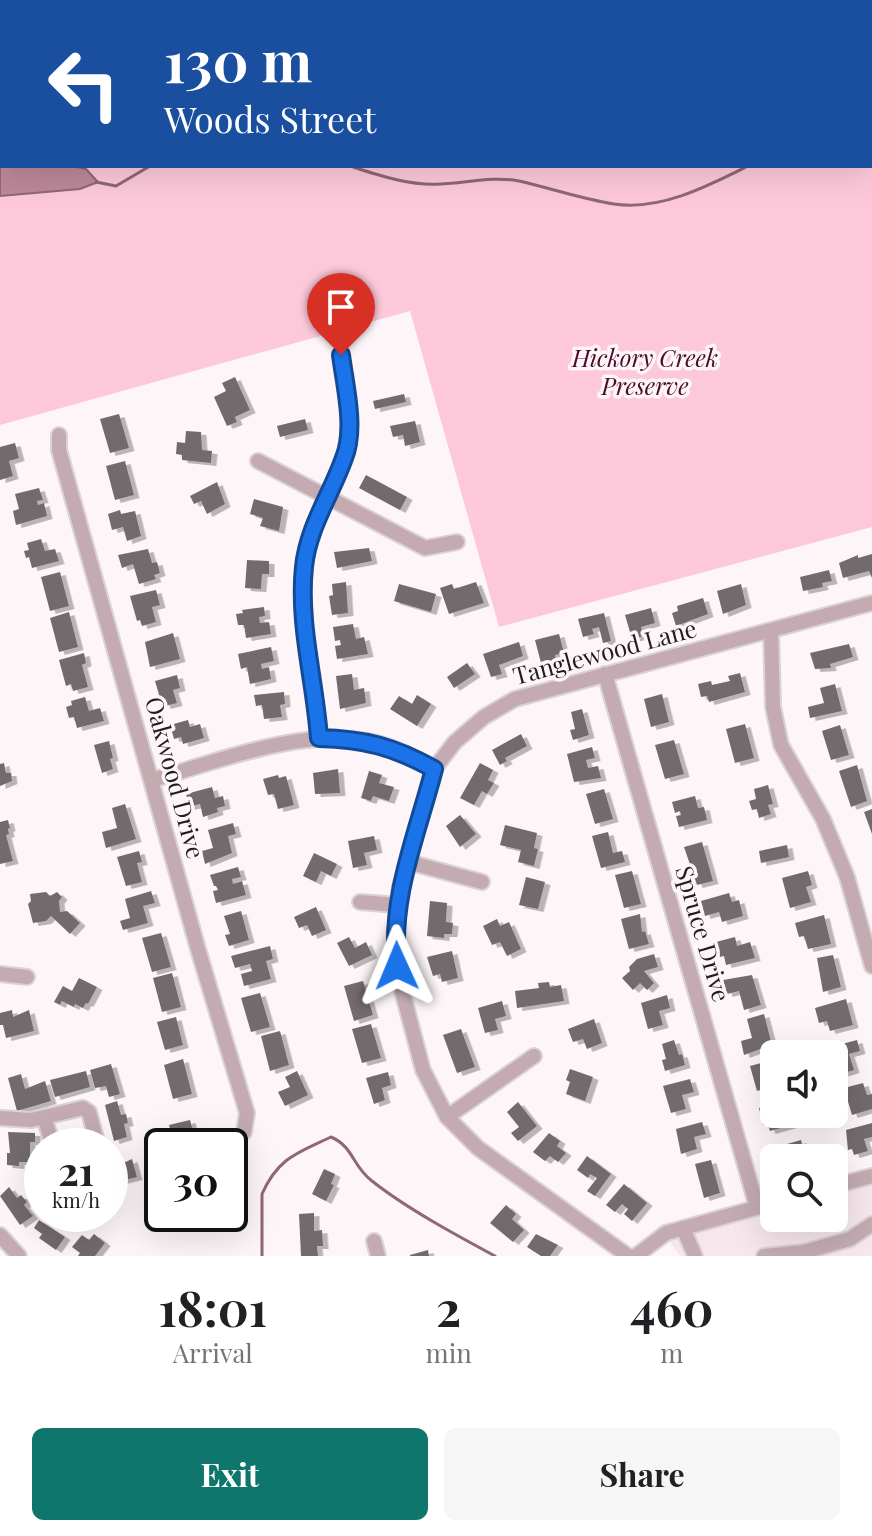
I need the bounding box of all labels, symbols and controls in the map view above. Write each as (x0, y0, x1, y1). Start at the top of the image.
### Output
text: 130 m (164, 22, 312, 97)
icon: left (32, 32, 136, 136)
text: Woods Street (164, 94, 376, 142)
pin (307, 273, 375, 355)
icon: arrive (319, 285, 363, 329)
park label: Hickory Creek Preserve (571, 341, 718, 401)
street label: Tanglewood Lane (509, 611, 700, 691)
street label: Oakwood Drive (139, 693, 213, 862)
street label: Spruce Drive (669, 862, 739, 1005)
position arrow (355, 924, 439, 1008)
map controls (760, 1040, 848, 1232)
button: sound (760, 1040, 848, 1128)
speed limit sign: 30 (144, 1128, 248, 1232)
text: 21 (58, 1143, 94, 1196)
button: search (760, 1144, 848, 1232)
text: km/h (52, 1186, 100, 1213)
text: 18:01 (158, 1275, 267, 1339)
text: 2 (436, 1275, 461, 1339)
text: 460 (630, 1275, 714, 1339)
text: Arrival (173, 1335, 253, 1370)
text: min (426, 1335, 472, 1370)
text: m (660, 1335, 683, 1370)
button: Exit (32, 1428, 428, 1520)
button: Share (444, 1428, 840, 1520)

